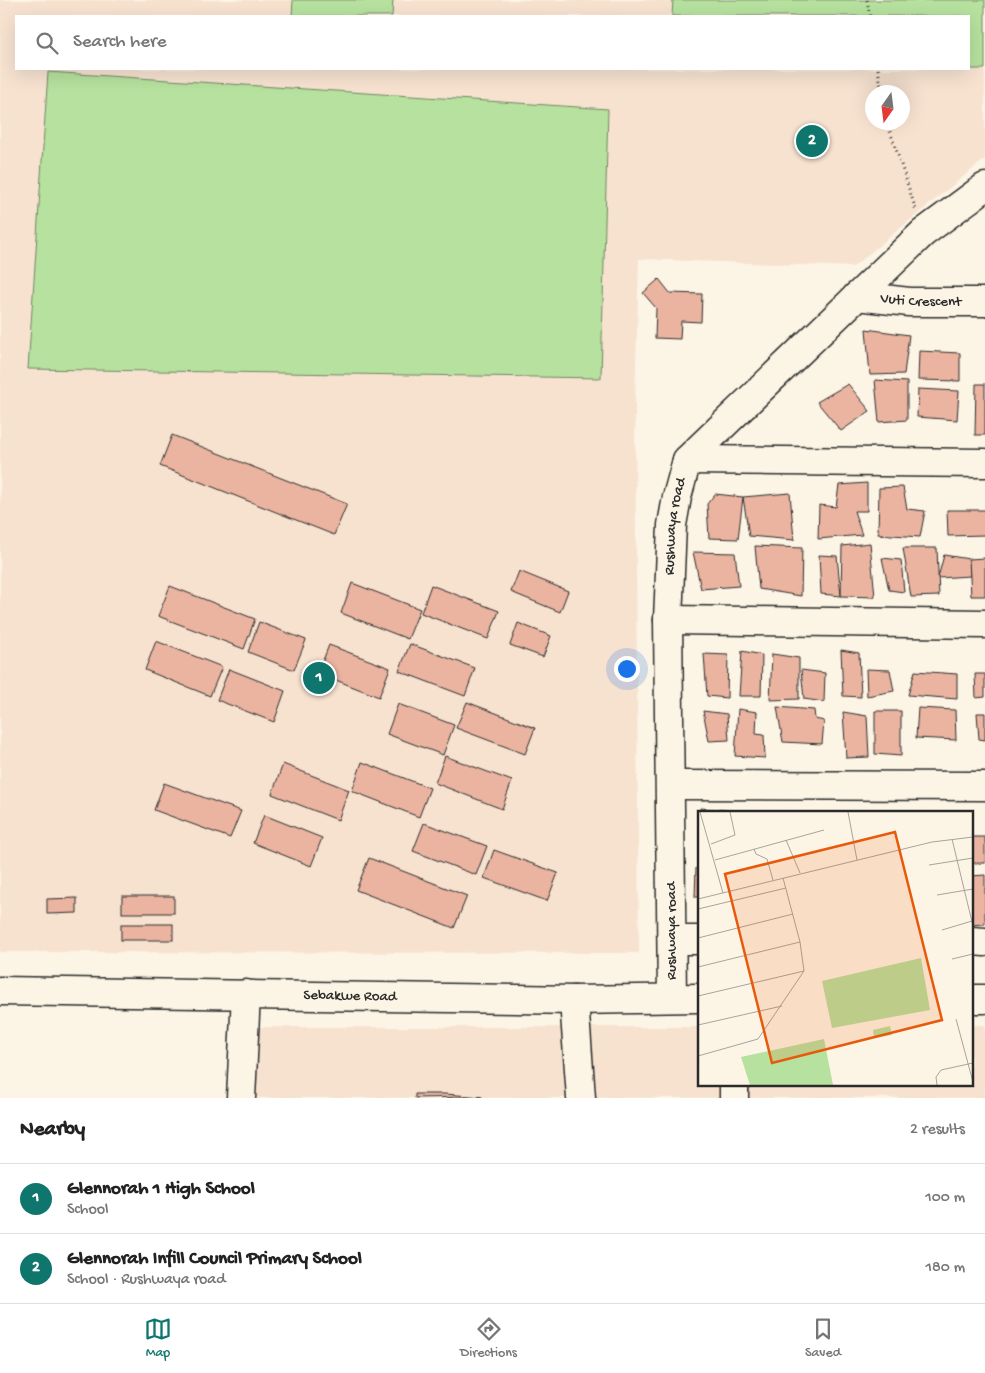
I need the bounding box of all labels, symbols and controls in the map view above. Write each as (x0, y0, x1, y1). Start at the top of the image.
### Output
search box (15, 15, 970, 70)
icon: search (33, 29, 61, 57)
text: Search here (73, 31, 167, 54)
north arrow (865, 85, 910, 130)
pin: 2 (796, 122, 828, 160)
street label: Vuti Crescent (878, 290, 963, 311)
street label: Rushwaya road (661, 475, 691, 575)
your location (614, 656, 640, 682)
pin: 1 (303, 659, 335, 697)
inset map (698, 811, 972, 1086)
street label: Rushwaya road (663, 881, 681, 980)
street label: Sebakwe Road (303, 987, 398, 1006)
text: Nearby (20, 1118, 85, 1143)
text: 2 results (910, 1121, 965, 1140)
text: Glennorah 1 High School (67, 1178, 255, 1201)
text: 1 (33, 1189, 39, 1208)
text: 100 m (925, 1189, 965, 1208)
text: School (67, 1201, 109, 1220)
text: Glennorah Infill Council Primary School (67, 1248, 362, 1271)
text: 2 (32, 1259, 40, 1278)
text: 180 m (926, 1259, 965, 1278)
text: School · Rushwaya road (67, 1271, 226, 1290)
tab: Map (144, 1315, 172, 1362)
tab: Directions (460, 1315, 517, 1362)
tab: Saved (805, 1315, 841, 1362)

